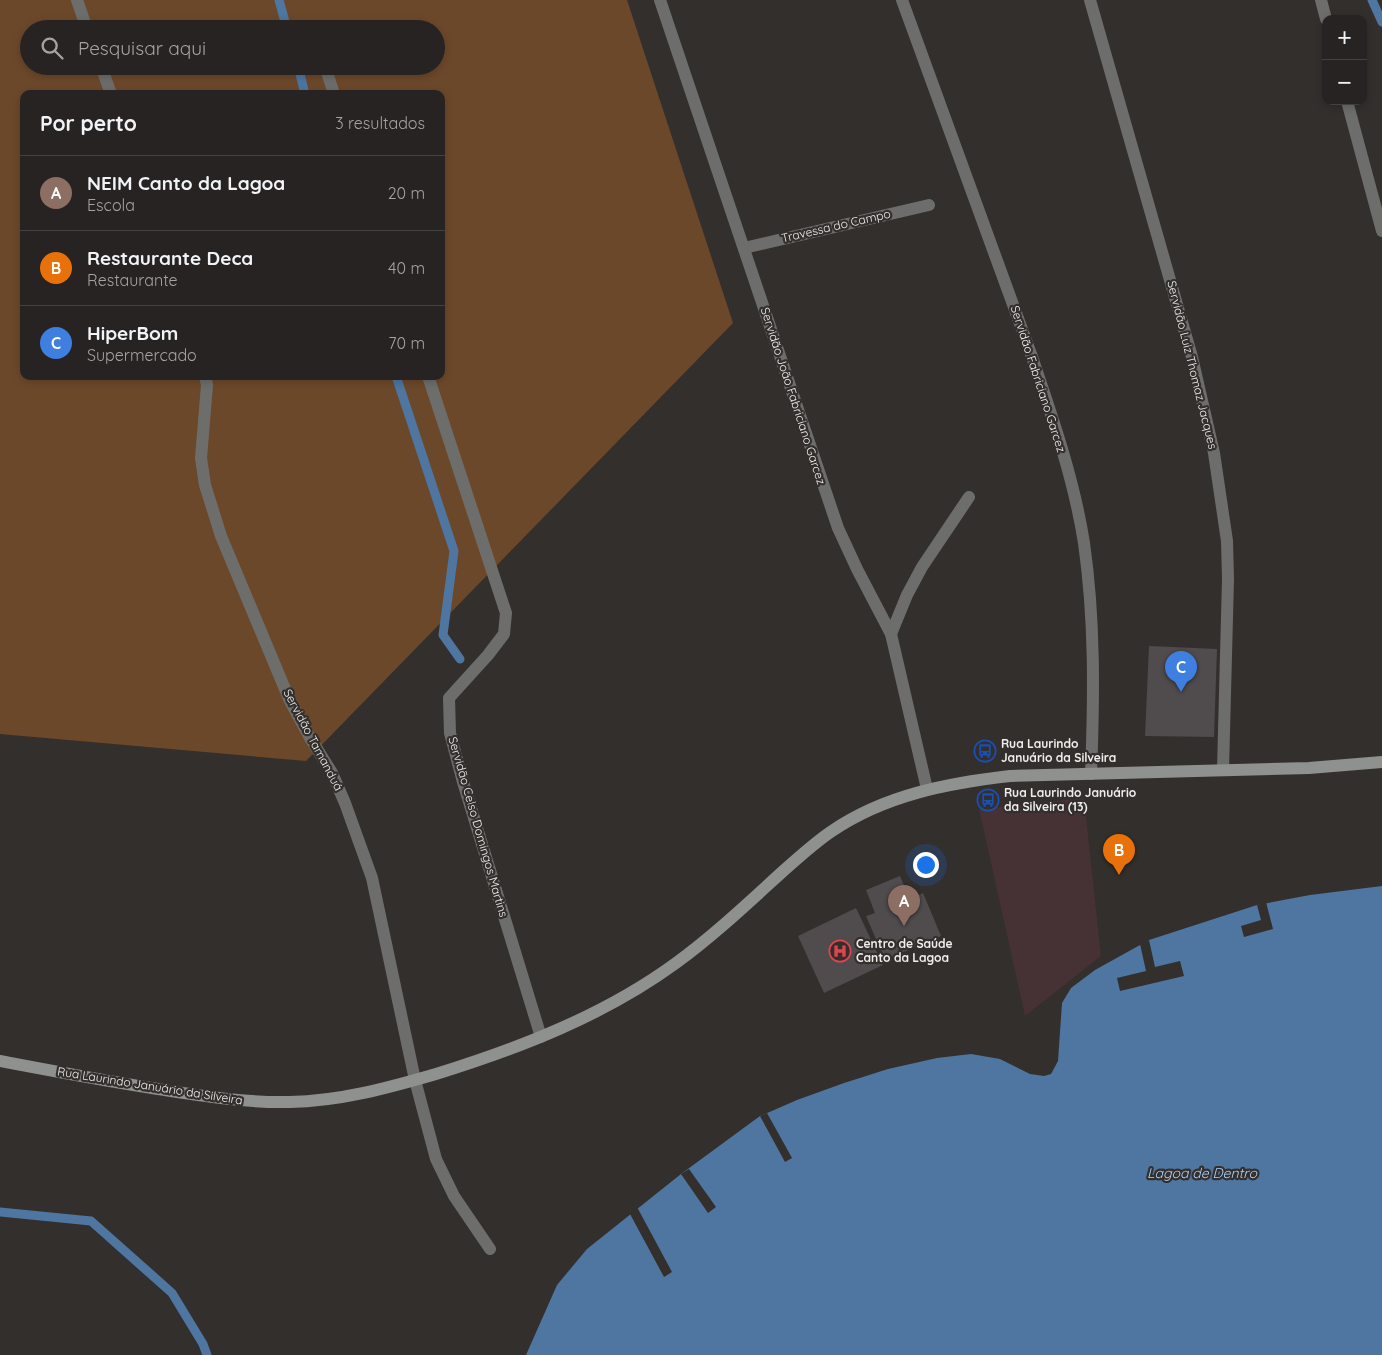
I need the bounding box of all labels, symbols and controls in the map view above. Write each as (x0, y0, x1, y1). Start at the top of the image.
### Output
map controls (1322, 15, 1367, 105)
button: + (1322, 15, 1367, 60)
search box (20, 20, 445, 75)
icon: search (38, 34, 66, 62)
text: Pesquisar aqui (78, 36, 206, 60)
button: − (1322, 60, 1367, 105)
text: Por perto (40, 110, 137, 136)
text: 3 resultados (335, 113, 425, 133)
text: NEIM Canto da Lagoa (87, 171, 285, 195)
text: A (51, 183, 61, 203)
text: 20 m (388, 183, 425, 203)
text: Escola (87, 195, 135, 215)
street label: Travessa do Campo (780, 206, 892, 245)
text: Restaurante Deca (87, 246, 253, 270)
text: B (51, 258, 61, 278)
text: 40 m (388, 258, 425, 278)
text: Restaurante (87, 270, 178, 290)
street label: Servidão Luiz Thomaz Jacques (1164, 279, 1221, 451)
street label: Servidão Fabriciano Garcez (1008, 304, 1069, 454)
street label: Servidão João Fabriciano Garcez (758, 305, 829, 487)
text: HiperBom (87, 321, 178, 345)
text: C (51, 333, 61, 353)
text: 70 m (388, 333, 425, 353)
text: Supermercado (87, 345, 197, 365)
pin: C (1165, 651, 1197, 692)
street label: Servidão Tamanduá (280, 686, 347, 793)
street label: Servidão Celso Domingos Martins (445, 735, 512, 919)
place label: Rua Laurindo Januário da Silveira (1001, 736, 1116, 765)
bus stop icon: Rua Laurindo Januário da Silveira (973, 739, 997, 763)
place label: Rua Laurindo Januário da Silveira (13) (1004, 785, 1137, 814)
bus stop icon: Rua Laurindo Januário da Silveira (13) (976, 788, 1000, 812)
pin: B (1103, 834, 1135, 875)
your location (913, 852, 939, 878)
pin: A (888, 885, 920, 926)
place label: Centro de Saúde Canto da Lagoa (856, 936, 953, 965)
hospital icon: Centro de Saúde Canto da Lagoa (828, 939, 852, 963)
street label: Rua Laurindo Januário da Silveira (56, 1063, 244, 1108)
water label: Lagoa de Dentro (1147, 1164, 1257, 1182)

